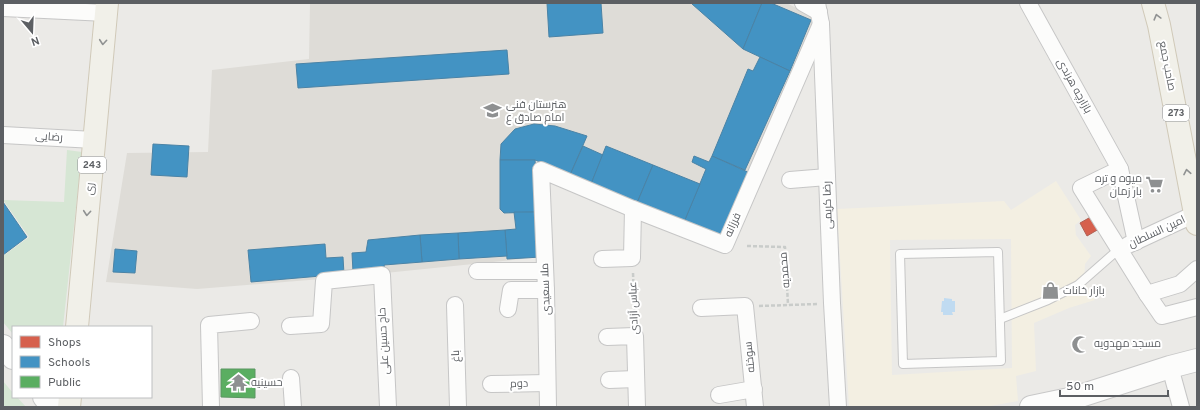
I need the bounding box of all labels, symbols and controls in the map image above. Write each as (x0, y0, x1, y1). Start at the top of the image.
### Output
north arrow (12, 12, 52, 52)
one-way arrow (1153, 14, 1162, 21)
text: N (29, 33, 41, 48)
one-way arrow (99, 39, 108, 45)
street label: صاحب جمع (1155, 40, 1179, 92)
street label: بازارچه هرندی (1053, 56, 1095, 116)
place label: هنرستان فنی امام صادق ع (506, 98, 566, 125)
school or university icon: هنرستان فنی امام صادق ع (483, 101, 503, 121)
road number: 273 (1163, 105, 1189, 121)
street label: رضایی (35, 129, 63, 145)
road number: 243 (78, 157, 106, 173)
one-way arrow (1183, 169, 1192, 175)
place label: میوه و تره بار زمان (1095, 172, 1142, 199)
supermarket icon: میوه و تره بار زمان (1145, 175, 1165, 195)
street label: رضا کریمی (820, 181, 836, 229)
street label: ری (82, 182, 98, 196)
one-way arrow (83, 210, 92, 216)
street label: فرزانه (721, 211, 745, 239)
street label: امین السلطان (1126, 213, 1188, 251)
street label: محمدیه (776, 251, 794, 289)
street label: ملا سعیدی (538, 263, 554, 315)
street label: عباس آزادی (626, 281, 642, 335)
shop icon: بازار خانات (1040, 281, 1060, 301)
place label: بازار خانات (1063, 284, 1105, 298)
street label: حاج حسین علی (375, 307, 393, 375)
legend (12, 326, 152, 398)
mosque icon: مسجد مهدویه (1071, 334, 1091, 354)
text: Shops (48, 335, 81, 351)
place label: مسجد مهدویه (1094, 337, 1161, 351)
street label: سوخته (741, 341, 759, 373)
street label: باغ (449, 350, 463, 362)
text: Schools (48, 355, 90, 371)
scale bar (1060, 372, 1168, 398)
temple icon: حسینیه (228, 373, 248, 393)
text: Public (48, 375, 81, 391)
place label: حسینیه (251, 376, 283, 390)
street label: دوم (510, 377, 528, 391)
text: 50 m (1066, 379, 1094, 395)

